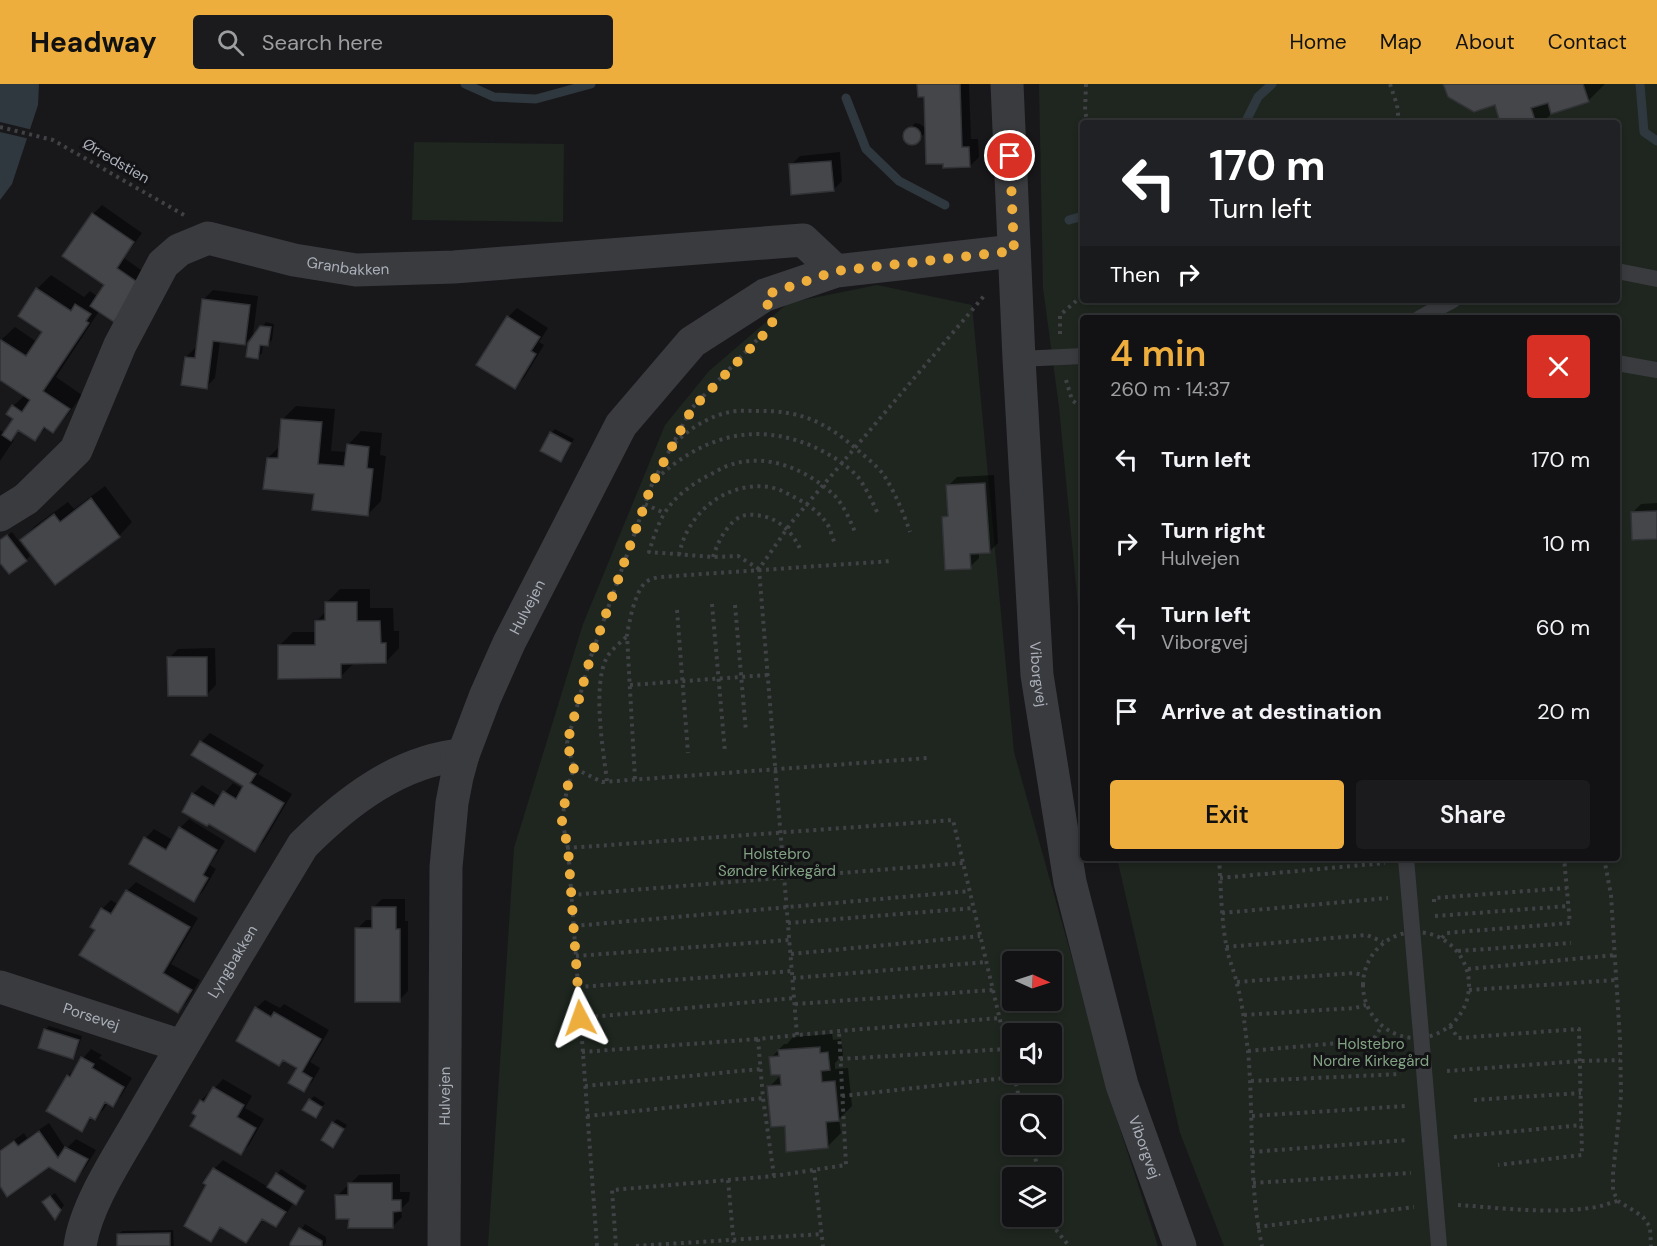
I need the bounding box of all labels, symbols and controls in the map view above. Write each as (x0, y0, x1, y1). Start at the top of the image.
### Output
search box (193, 15, 613, 69)
text: Headway (30, 24, 157, 61)
icon: search (214, 26, 247, 59)
text: Search here (262, 28, 383, 57)
text: Home (1289, 28, 1347, 56)
text: Map (1380, 28, 1422, 56)
text: About (1455, 28, 1515, 56)
text: Contact (1548, 28, 1627, 56)
pin (984, 130, 1035, 181)
street label: Ørredstien (79, 134, 153, 188)
text: 170 m (1209, 138, 1326, 193)
icon: arrive (993, 139, 1026, 172)
icon: left (1110, 144, 1188, 222)
text: Turn left (1209, 191, 1312, 226)
street label: Granbakken (305, 252, 390, 280)
icon: right (1172, 258, 1205, 291)
text: Then (1110, 260, 1160, 289)
text: 4 min (1110, 330, 1206, 377)
button: close (1527, 335, 1590, 398)
text: 260 m · 14:37 (1110, 376, 1230, 402)
icon: left (1110, 443, 1143, 476)
text: Turn left (1161, 445, 1251, 474)
text: 170 m (1531, 445, 1590, 474)
text: Turn right (1161, 516, 1266, 545)
icon: right (1110, 527, 1143, 560)
text: 10 m (1543, 529, 1590, 558)
text: Hulvejen (1161, 545, 1240, 571)
street label: Hulvejen (505, 576, 550, 638)
text: Turn left (1161, 600, 1251, 629)
icon: left (1110, 611, 1143, 644)
text: 60 m (1536, 613, 1590, 642)
text: Viborgvej (1161, 629, 1248, 655)
street label: Viborgvej (1025, 641, 1052, 708)
icon: arrive (1110, 695, 1143, 728)
text: Arrive at destination (1161, 697, 1382, 726)
text: 20 m (1537, 697, 1590, 726)
button: Exit (1110, 780, 1344, 849)
button: Share (1356, 780, 1590, 849)
park label: Holstebro Søndre Kirkegård (718, 844, 836, 881)
street label: Lyngbakken (203, 921, 262, 1002)
north arrow (1002, 951, 1062, 1011)
map controls (1002, 951, 1062, 1227)
position arrow (548, 986, 612, 1050)
street label: Porsevej (61, 998, 122, 1035)
button: sound (1002, 1023, 1062, 1083)
park label: Holstebro Nordre Kirkegård (1313, 1034, 1429, 1071)
street label: Hulvejen (435, 1066, 455, 1126)
button: search (1002, 1095, 1062, 1155)
street label: Viborgvej (1124, 1113, 1165, 1181)
button: layers (1002, 1167, 1062, 1227)

